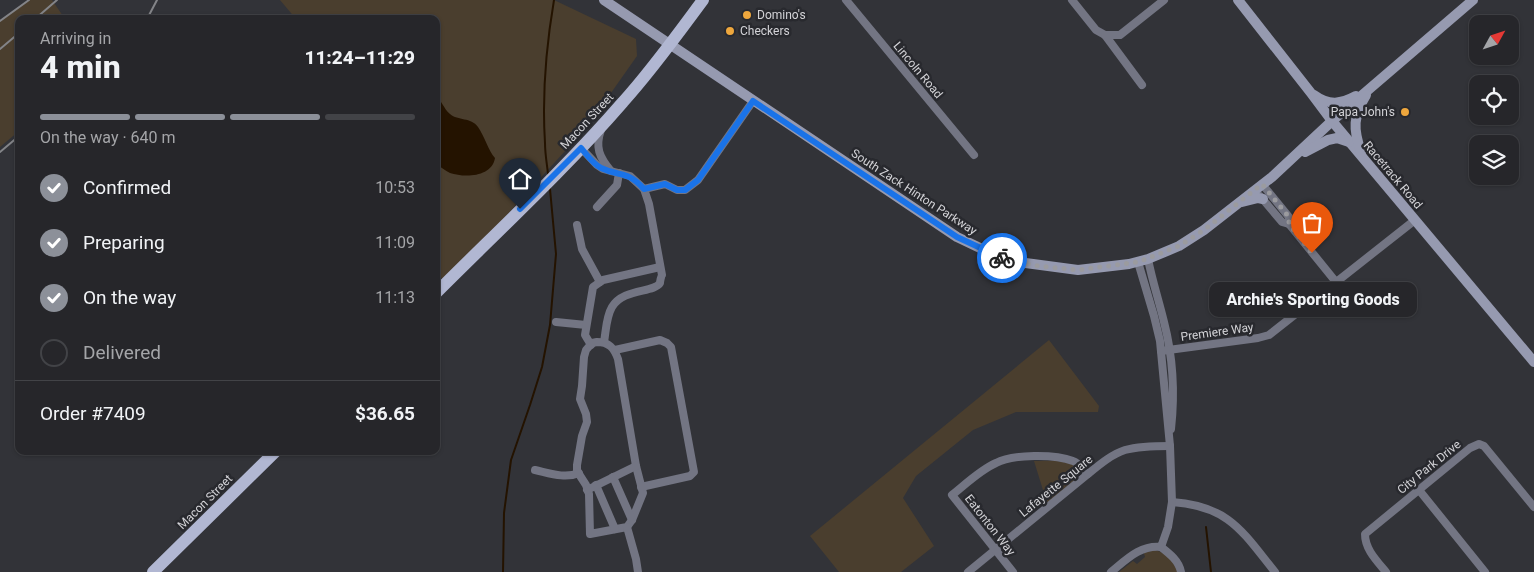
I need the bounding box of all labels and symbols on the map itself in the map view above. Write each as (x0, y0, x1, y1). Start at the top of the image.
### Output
place label: Domino's (757, 8, 806, 22)
marker: Domino's (741, 9, 753, 21)
north arrow (1469, 15, 1519, 65)
place label: Checkers (740, 24, 790, 38)
marker: Checkers (724, 25, 736, 37)
street label: Lincoln Road (890, 39, 946, 101)
street label: Macon Street (558, 90, 617, 152)
place label: Papa John's (1331, 105, 1395, 119)
marker: Papa John's (1399, 106, 1411, 118)
street label: Racetrack Road (1361, 138, 1425, 212)
street label: South Zack Hinton Parkway (849, 146, 980, 238)
pin (499, 158, 541, 209)
pin (1291, 202, 1333, 253)
courier (977, 233, 1027, 283)
callout: Archie's Sporting Goods (1208, 283, 1416, 318)
street label: Premiere Way (1180, 320, 1255, 344)
street label: City Park Drive (1395, 437, 1463, 497)
street label: Lafayette Square (1017, 452, 1095, 520)
street label: Macon Street (175, 472, 235, 532)
street label: Eatonton Way (962, 492, 1018, 559)

